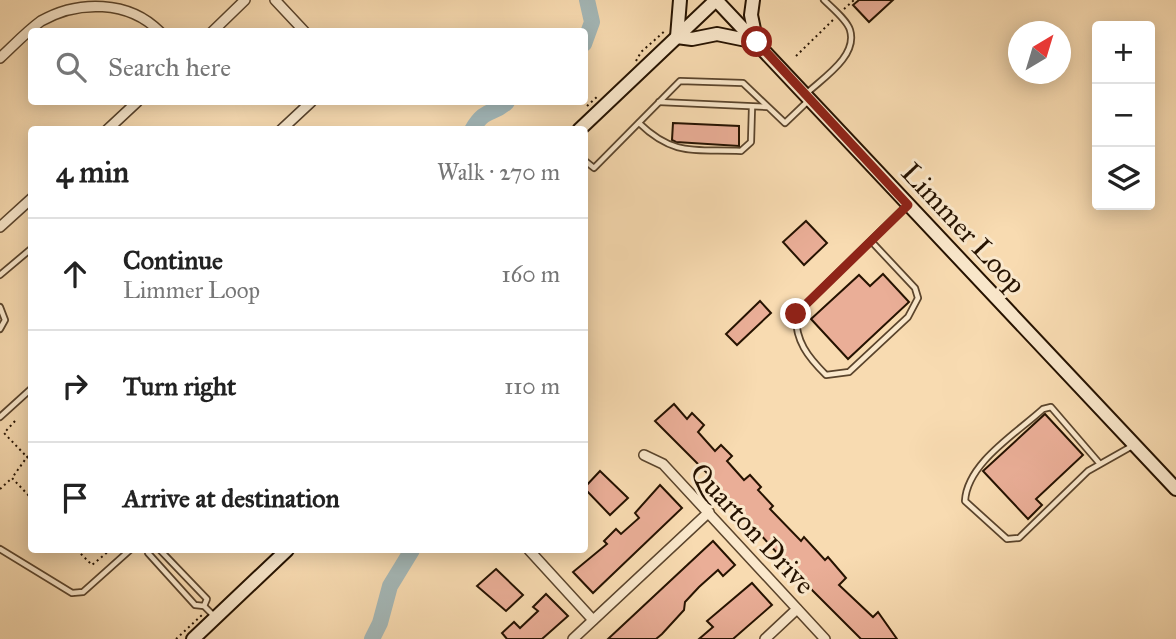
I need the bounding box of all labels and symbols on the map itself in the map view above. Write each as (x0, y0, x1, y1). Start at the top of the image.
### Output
north arrow (1008, 21, 1071, 84)
route start (741, 26, 772, 57)
street label: Limmer Loop (894, 155, 1033, 301)
route end (780, 298, 811, 329)
street label: Quarton Drive (683, 455, 822, 601)

